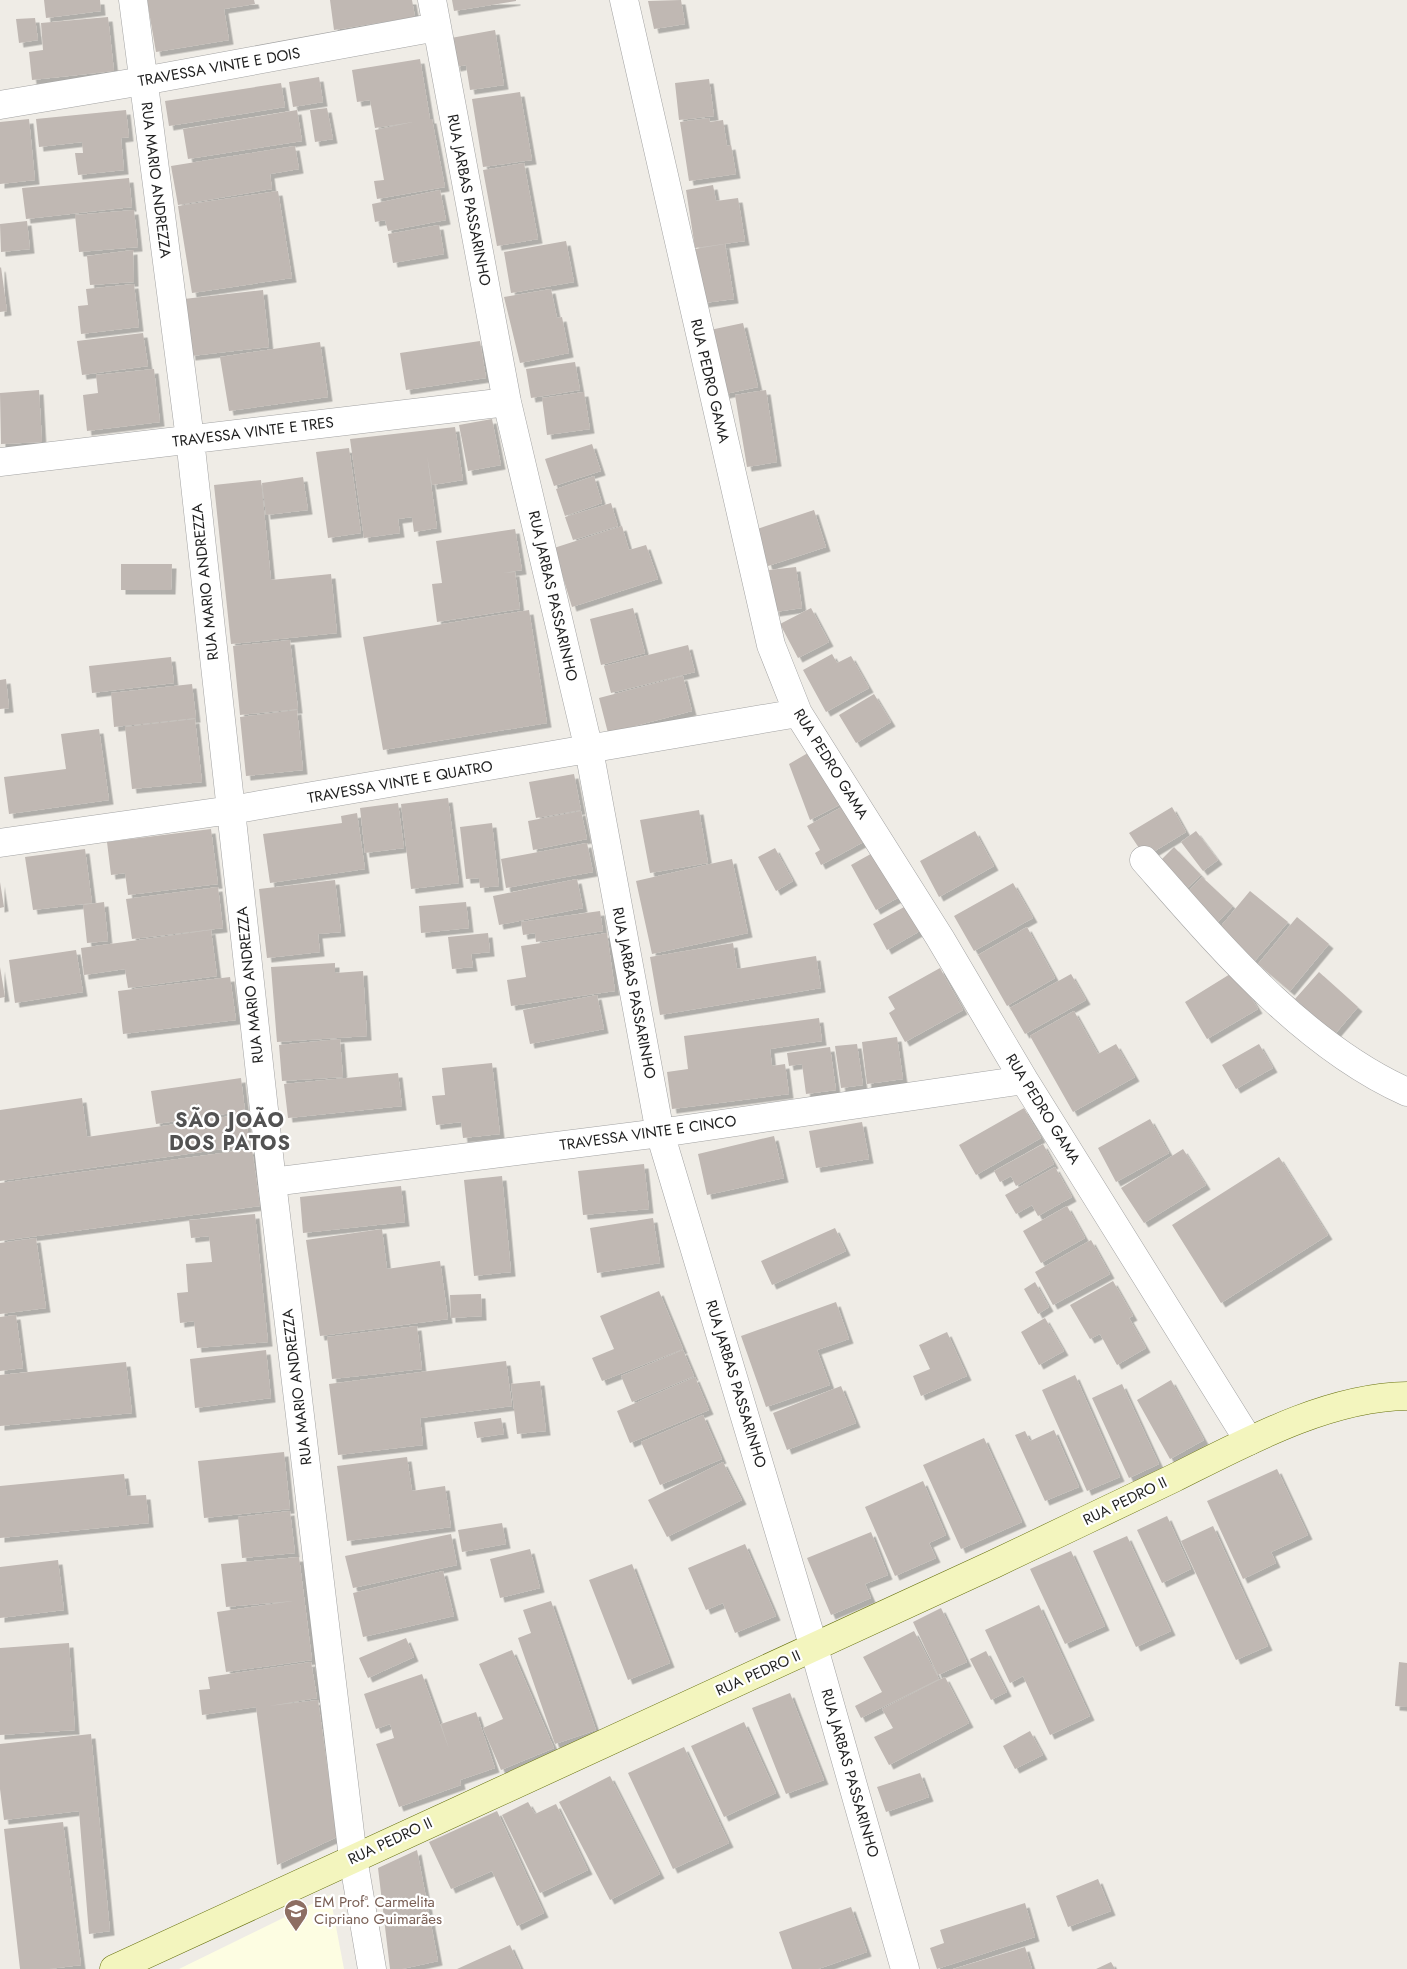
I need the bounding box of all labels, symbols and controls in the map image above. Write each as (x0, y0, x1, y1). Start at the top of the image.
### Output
street label: TRAVESSA VINTE E DOIS (136, 42, 302, 92)
street label: RUA MARIO ANDREZZA (135, 101, 177, 259)
street label: RUA JARBAS PASSARINHO (442, 112, 496, 288)
street label: RUA PEDRO GAMA (685, 317, 735, 445)
street label: TRAVESSA VINTE E TRES (171, 411, 335, 453)
street label: RUA MARIO ANDREZZA (186, 503, 224, 661)
street label: RUA JARBAS PASSARINHO (523, 508, 583, 684)
street label: RUA PEDRO GAMA (788, 704, 874, 824)
street label: TRAVESSA VINTE E QUATRO (306, 755, 495, 809)
street label: RUA JARBAS PASSARINHO (607, 905, 661, 1081)
street label: RUA MARIO ANDREZZA (231, 906, 269, 1064)
street label: RUA PEDRO GAMA (1000, 1049, 1086, 1169)
district label: SÃO JOÃO DOS PATOS (169, 1106, 291, 1158)
street label: TRAVESSA VINTE E CINCO (558, 1110, 738, 1156)
street label: RUA JARBAS PASSARINHO (700, 1297, 772, 1471)
street label: RUA MARIO ANDREZZA (276, 1308, 318, 1466)
street label: RUA PEDRO II (1079, 1471, 1171, 1531)
street label: RUA PEDRO II (712, 1644, 804, 1702)
street label: RUA JARBAS PASSARINHO (815, 1686, 885, 1860)
street label: RUA PEDRO II (344, 1812, 436, 1870)
place label: EM Profª. Carmelita Cipriano Guimarães (314, 1891, 442, 1930)
school or university icon: EM Profª. Carmelita Cipriano Guimarães (283, 1898, 309, 1932)

